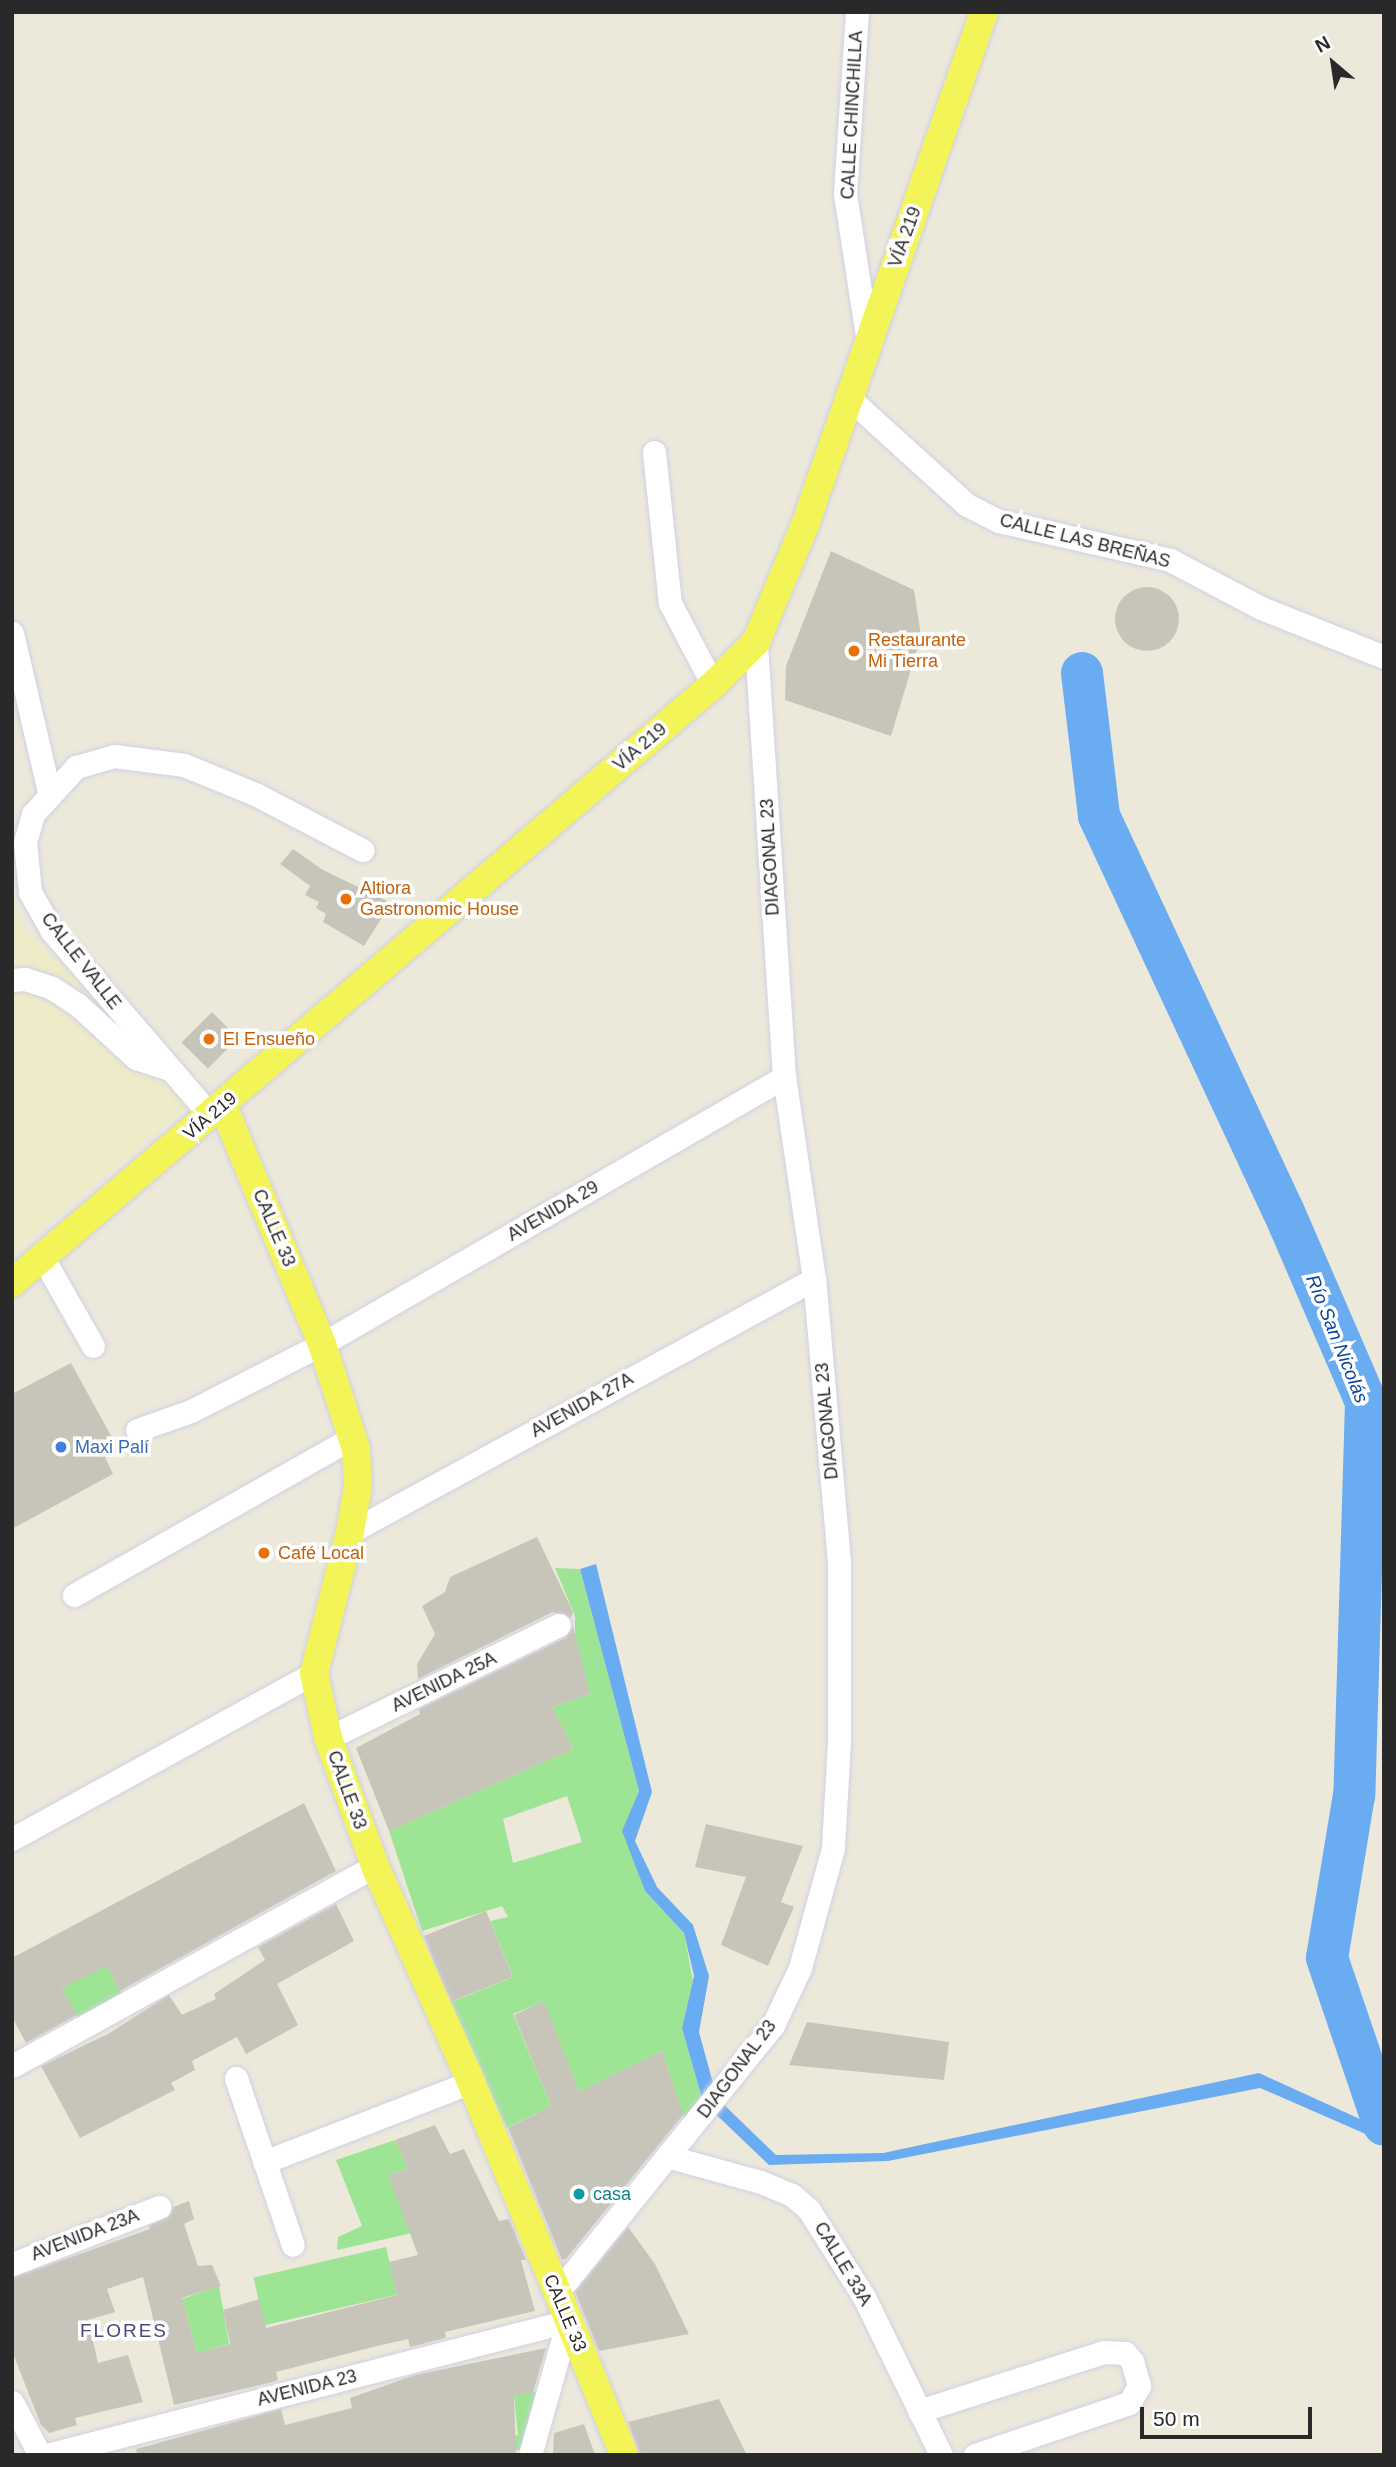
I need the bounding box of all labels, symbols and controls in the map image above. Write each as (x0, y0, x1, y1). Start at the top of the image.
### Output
north arrow (1298, 28, 1368, 98)
street label: CALLE CHINCHILLA (837, 30, 867, 200)
text: N (1311, 32, 1334, 57)
street label: VÍA 219 (884, 203, 926, 271)
street label: CALLE LAS BREÑAS (997, 509, 1173, 573)
place label: Restaurante Mi Tierra (868, 630, 966, 672)
marker: Restaurante Mi Tierra (846, 643, 862, 659)
street label: VÍA 219 (609, 718, 671, 776)
street label: DIAGONAL 23 (756, 797, 784, 917)
place label: Altiora Gastronomic House (360, 878, 519, 920)
marker: Altiora Gastronomic House (338, 891, 354, 907)
street label: CALLE VALLE (37, 908, 125, 1014)
place label: El Ensueño (223, 1028, 315, 1050)
marker: El Ensueño (201, 1031, 217, 1047)
street label: VÍA 219 (179, 1087, 241, 1145)
street label: AVENIDA 29 (503, 1176, 603, 1246)
street label: CALLE 33 (248, 1186, 300, 1270)
water label: Río San Nicolás (1301, 1272, 1373, 1406)
street label: DIAGONAL 23 (811, 1361, 843, 1481)
street label: AVENIDA 27A (527, 1368, 637, 1442)
place label: Maxi Palí (75, 1436, 149, 1458)
marker: Maxi Palí (53, 1439, 69, 1455)
place label: Café Local (278, 1542, 364, 1564)
marker: Café Local (256, 1545, 272, 1561)
street label: AVENIDA 25A (388, 1647, 500, 1717)
street label: CALLE 33 (323, 1748, 371, 1832)
street label: DIAGONAL 23 (693, 2015, 781, 2123)
place label: casa (593, 2183, 631, 2205)
marker: casa (571, 2186, 587, 2202)
street label: AVENIDA 23A (28, 2204, 142, 2266)
street label: CALLE 33A (810, 2218, 876, 2310)
street label: CALLE 33 (539, 2271, 591, 2355)
district label: FLORES (81, 2320, 167, 2342)
street label: AVENIDA 23 (255, 2365, 359, 2411)
scale bar (1144, 2394, 1316, 2438)
text: 50 m (1153, 2407, 1200, 2430)

